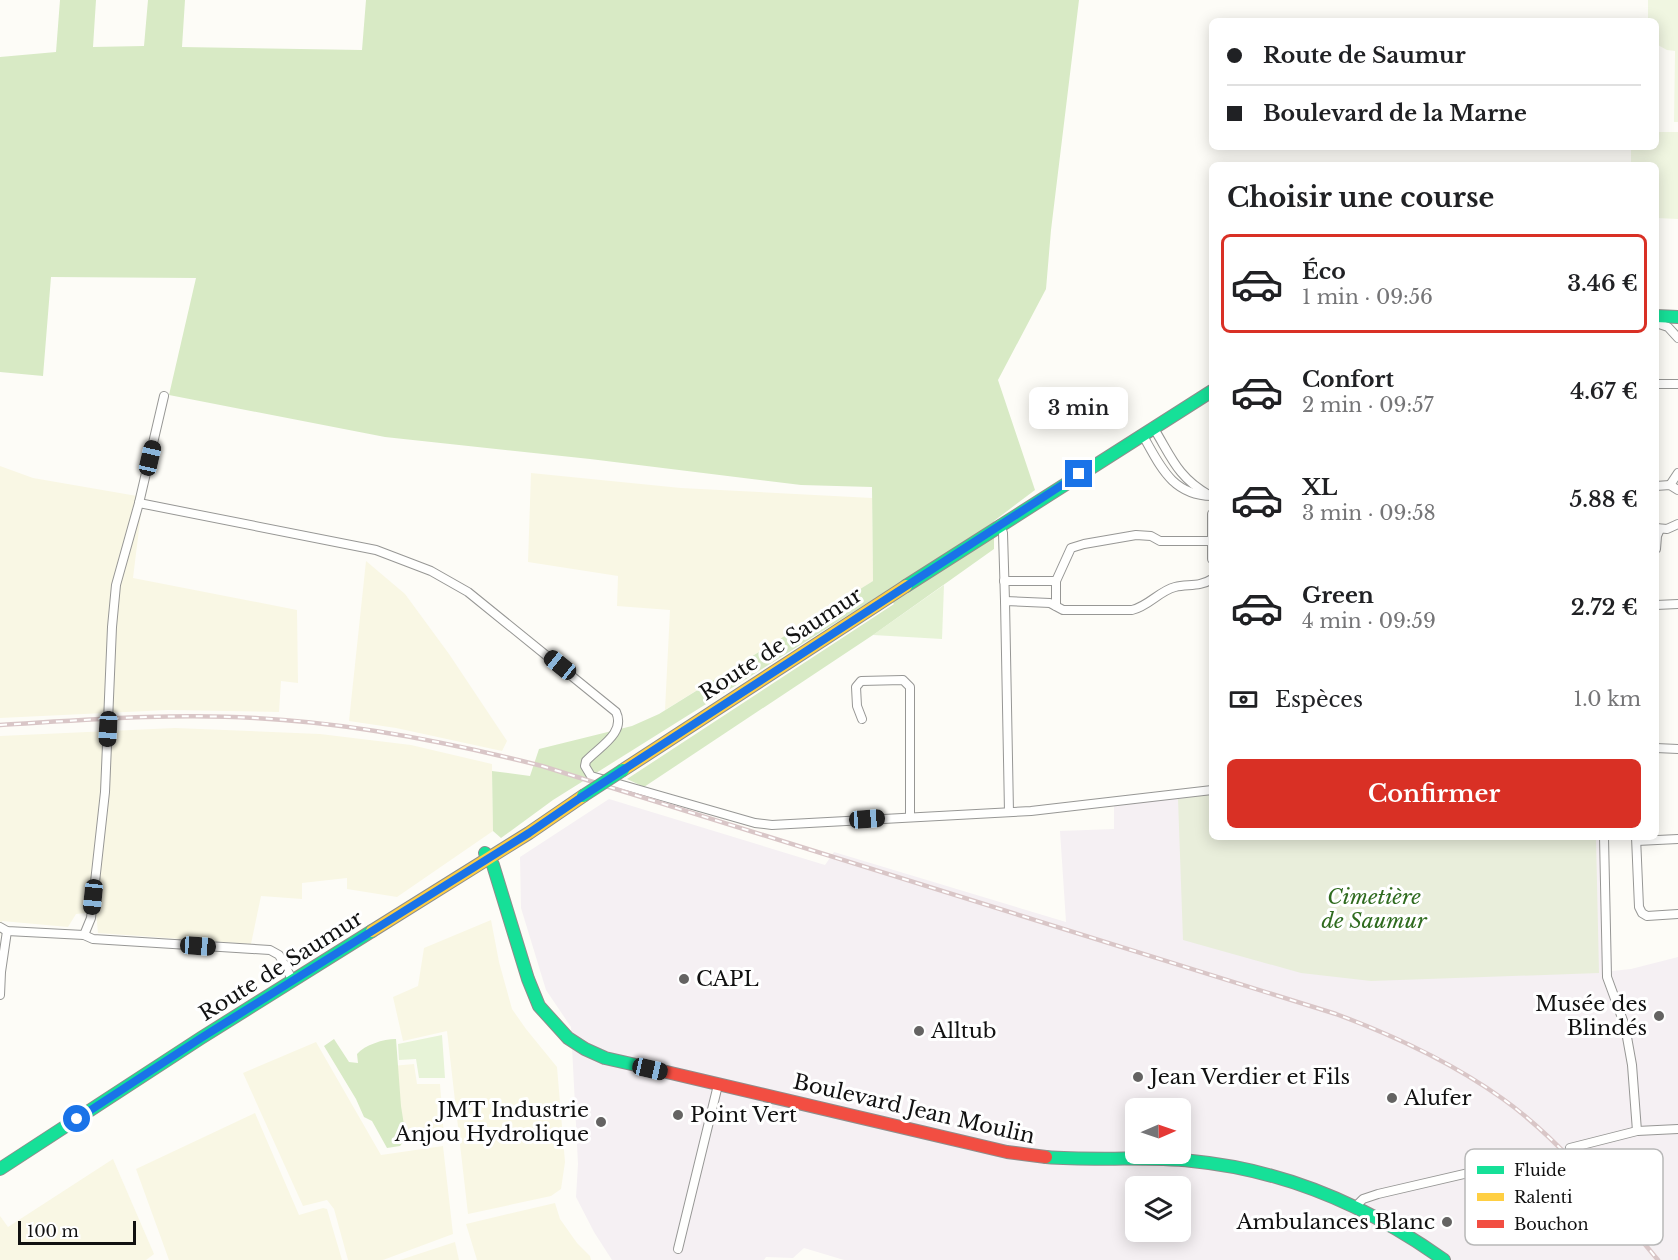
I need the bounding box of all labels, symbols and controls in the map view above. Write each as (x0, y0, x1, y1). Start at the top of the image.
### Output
text: Route de Saumur (1263, 42, 1466, 69)
text: Boulevard de la Marne (1263, 100, 1527, 127)
text: Choisir une course (1227, 181, 1494, 214)
icon: car (1230, 257, 1284, 311)
text: Éco (1302, 258, 1346, 285)
text: 3.46 € (1567, 270, 1638, 297)
text: 1 min · 09:56 (1302, 285, 1433, 309)
icon: car (1230, 365, 1284, 419)
text: Confort (1302, 366, 1394, 393)
text: 4.67 € (1570, 378, 1638, 405)
callout: 3 min (1030, 387, 1128, 429)
text: 2 min · 09:57 (1302, 393, 1434, 417)
text: 3 min (1048, 396, 1109, 420)
car (137, 438, 163, 478)
route end (1065, 460, 1092, 487)
icon: car (1230, 473, 1284, 527)
text: XL (1302, 474, 1337, 501)
text: 5.88 € (1569, 486, 1638, 513)
text: 3 min · 09:58 (1302, 501, 1436, 525)
icon: car (1230, 581, 1284, 635)
street label: Route de Saumur (695, 582, 867, 706)
text: Green (1302, 582, 1374, 609)
text: 2.72 € (1571, 594, 1638, 621)
text: 4 min · 09:59 (1302, 609, 1436, 633)
car (540, 647, 580, 683)
icon: cash (1227, 683, 1260, 716)
text: Espèces (1275, 686, 1363, 713)
text: 1.0 km (1573, 687, 1641, 711)
car (98, 711, 118, 747)
button: Confirmer (1227, 759, 1641, 828)
car (848, 809, 886, 829)
car (82, 878, 104, 916)
park label: Cimetière de Saumur (1321, 884, 1428, 934)
street label: Route de Saumur (194, 905, 368, 1027)
car (179, 936, 217, 956)
place label: CAPL (696, 966, 759, 992)
marker: CAPL (677, 972, 691, 986)
place label: Musée des Blindés (1535, 991, 1647, 1041)
marker: Musée des Blindés (1652, 1009, 1666, 1023)
place label: Alltub (930, 1018, 997, 1044)
marker: Alltub (912, 1024, 926, 1038)
car (630, 1056, 670, 1082)
place label: Jean Verdier et Fils (1147, 1064, 1350, 1090)
street label: Boulevard Jean Moulin (791, 1069, 1037, 1149)
marker: Jean Verdier et Fils (1131, 1070, 1145, 1084)
place label: Alufer (1403, 1085, 1472, 1111)
marker: Alufer (1385, 1091, 1399, 1105)
place label: JMT Industrie Anjou Hydrolique (394, 1097, 589, 1147)
north arrow (1125, 1098, 1191, 1164)
map controls (1125, 1098, 1191, 1242)
place label: Point Vert (690, 1102, 797, 1128)
route start (63, 1105, 90, 1132)
marker: Point Vert (671, 1108, 685, 1122)
marker: JMT Industrie Anjou Hydrolique (594, 1115, 608, 1129)
legend (1465, 1149, 1663, 1245)
text: Fluide (1514, 1160, 1566, 1180)
button: layers (1125, 1176, 1191, 1242)
text: Ralenti (1514, 1187, 1573, 1207)
place label: Ambulances Blanc (1235, 1209, 1435, 1235)
text: Bouchon (1514, 1214, 1589, 1234)
marker: Ambulances Blanc (1440, 1215, 1454, 1229)
scale bar (18, 1218, 136, 1246)
text: 100 m (27, 1221, 79, 1241)

